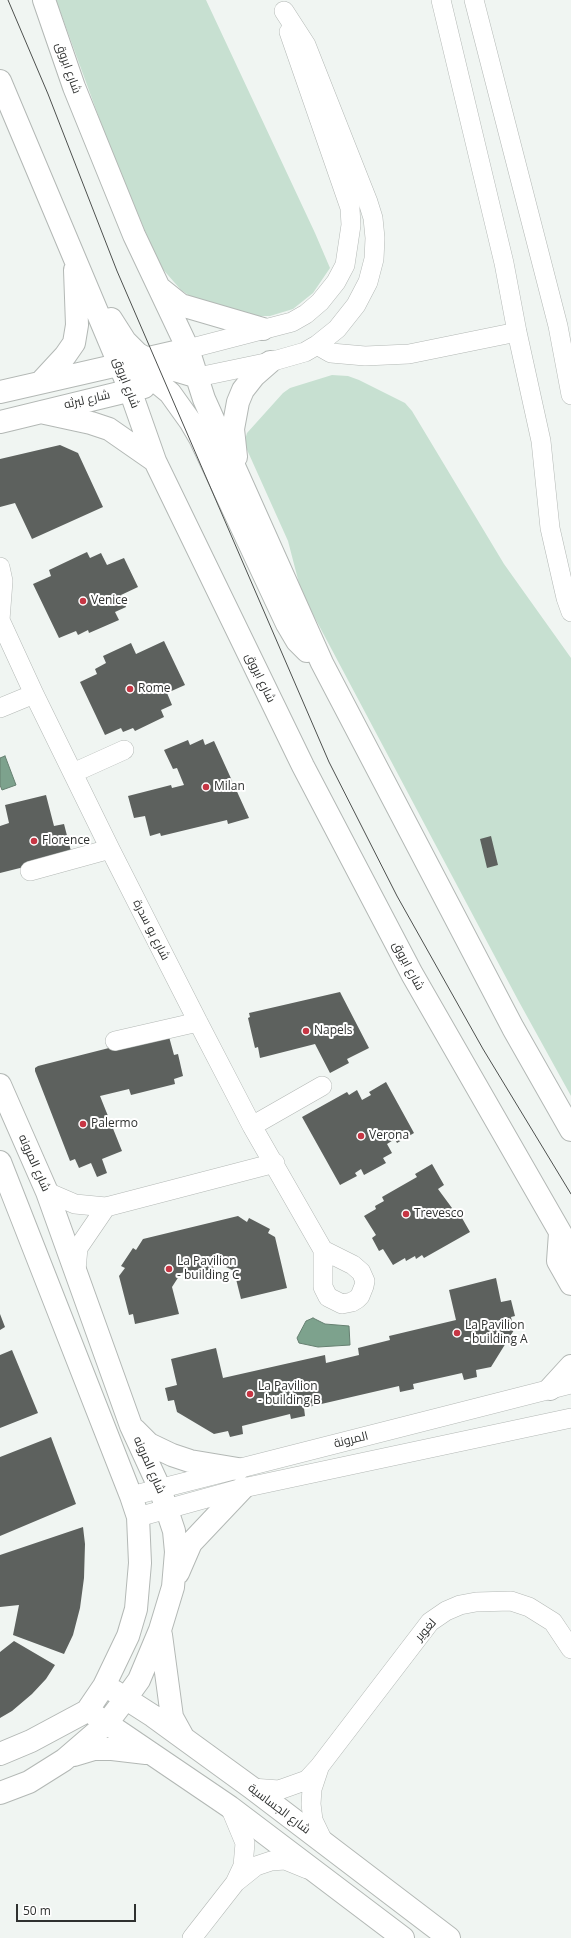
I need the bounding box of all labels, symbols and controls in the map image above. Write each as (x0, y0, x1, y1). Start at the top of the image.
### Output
street label: شارع ابروق (52, 40, 84, 96)
street label: شارع ابروق (110, 356, 142, 410)
street label: شارع لبرثه (63, 388, 111, 412)
place label: Venice (91, 594, 128, 608)
marker: Venice (78, 596, 88, 606)
street label: شارع ابروق (242, 651, 278, 705)
place label: Rome (138, 682, 170, 696)
marker: Rome (125, 684, 135, 694)
place label: Milan (214, 780, 245, 794)
marker: Milan (201, 782, 211, 792)
place label: Florence (42, 834, 90, 848)
marker: Florence (29, 836, 39, 846)
street label: شارع بو سدرة (130, 897, 172, 963)
street label: شارع ابروق (389, 939, 427, 993)
place label: Napels (314, 1024, 353, 1038)
marker: Napels (301, 1026, 311, 1036)
place label: Palermo (91, 1117, 138, 1131)
marker: Palermo (78, 1119, 88, 1129)
place label: Verona (369, 1129, 409, 1143)
marker: Verona (356, 1131, 366, 1141)
street label: شارع المرونه (15, 1132, 53, 1194)
place label: Trevesco (414, 1207, 464, 1221)
marker: Trevesco (401, 1209, 411, 1219)
place label: La Pavilion - building C (177, 1255, 240, 1283)
marker: La Pavilion - building C (164, 1264, 174, 1274)
place label: La Pavilion - building A (465, 1319, 528, 1347)
marker: La Pavilion - building A (452, 1328, 462, 1338)
place label: La Pavilion - building B (258, 1380, 321, 1408)
marker: La Pavilion - building B (245, 1389, 255, 1399)
street label: المرونة (332, 1429, 370, 1451)
street label: شارع المرونه (130, 1434, 168, 1496)
street label: لغوير (412, 1616, 440, 1644)
street label: شارع الجساسية (245, 1781, 313, 1837)
scale bar (18, 1896, 138, 1922)
text: 50 m (23, 1902, 51, 1919)

